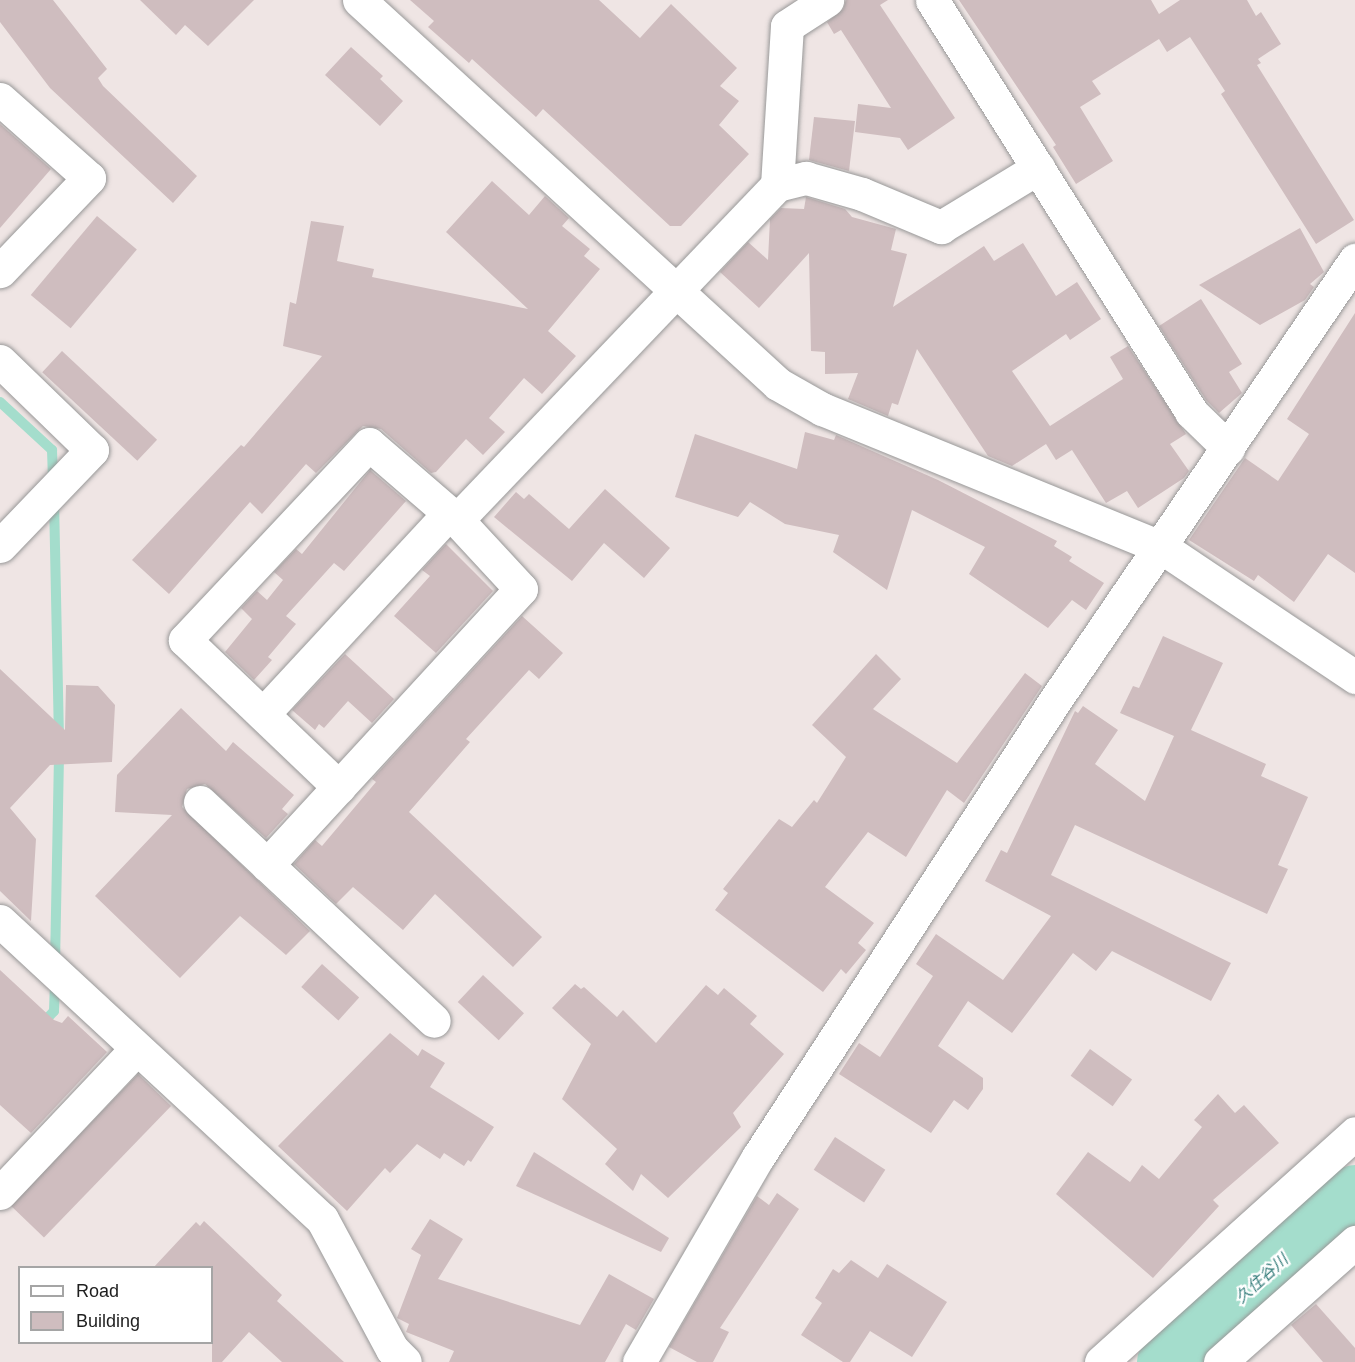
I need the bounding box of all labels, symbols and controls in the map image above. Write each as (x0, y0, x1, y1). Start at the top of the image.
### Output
water label: 久住谷川 (1232, 1250, 1292, 1308)
legend (18, 1266, 213, 1344)
text: Road (76, 1281, 119, 1301)
text: Building (76, 1311, 140, 1331)

